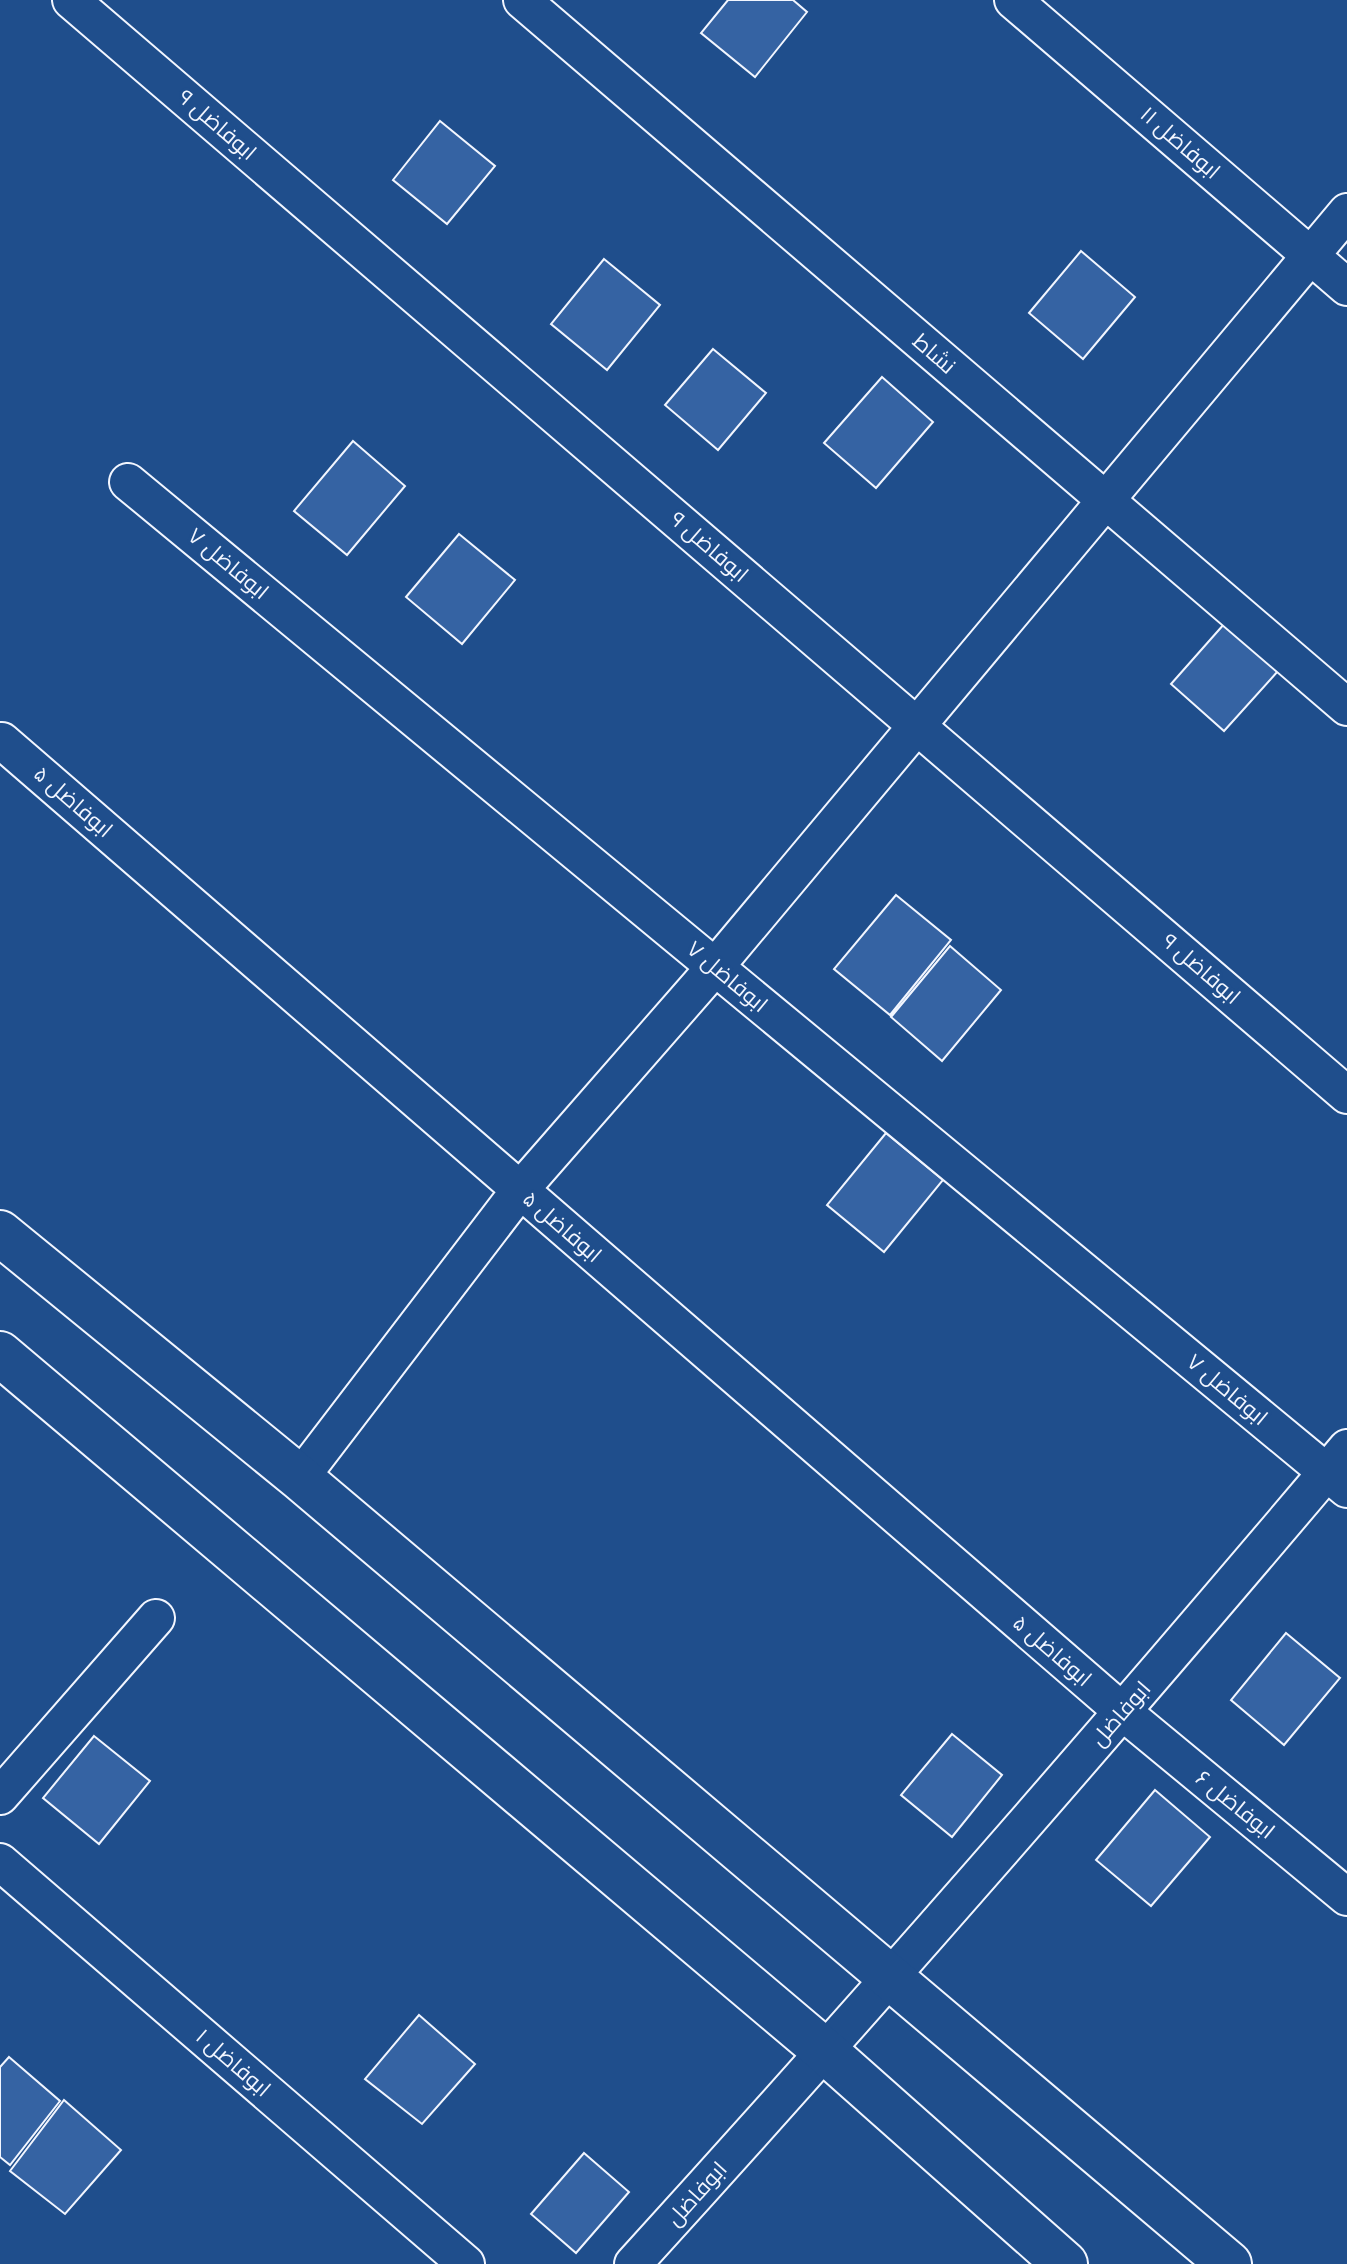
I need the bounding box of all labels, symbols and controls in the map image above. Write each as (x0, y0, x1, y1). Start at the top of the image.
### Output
street label: ابوفاضل ۹ (173, 84, 261, 166)
street label: ابوفاضل ۱۱ (1135, 101, 1225, 185)
street label: نشاط (907, 328, 961, 380)
street label: ابوفاضل ۹ (665, 506, 753, 588)
street label: ابوفاضل ۷ (182, 523, 274, 605)
street label: ابوفاضل ۵ (28, 761, 118, 843)
street label: ابوفاضل ۹ (1157, 928, 1245, 1010)
street label: ابوفاضل ۷ (681, 936, 773, 1018)
street label: ابوفاضل ۵ (517, 1186, 607, 1268)
street label: ابوفاضل ۷ (1181, 1349, 1273, 1431)
street label: ابوفاضل ۵ (1007, 1610, 1097, 1692)
street label: ابوفاضل (1086, 1676, 1156, 1752)
street label: ابوفاضل ۶ (1190, 1765, 1280, 1845)
street label: ابوفاضل ۱ (190, 2024, 276, 2102)
street label: ابوفاضل (661, 2156, 733, 2232)

